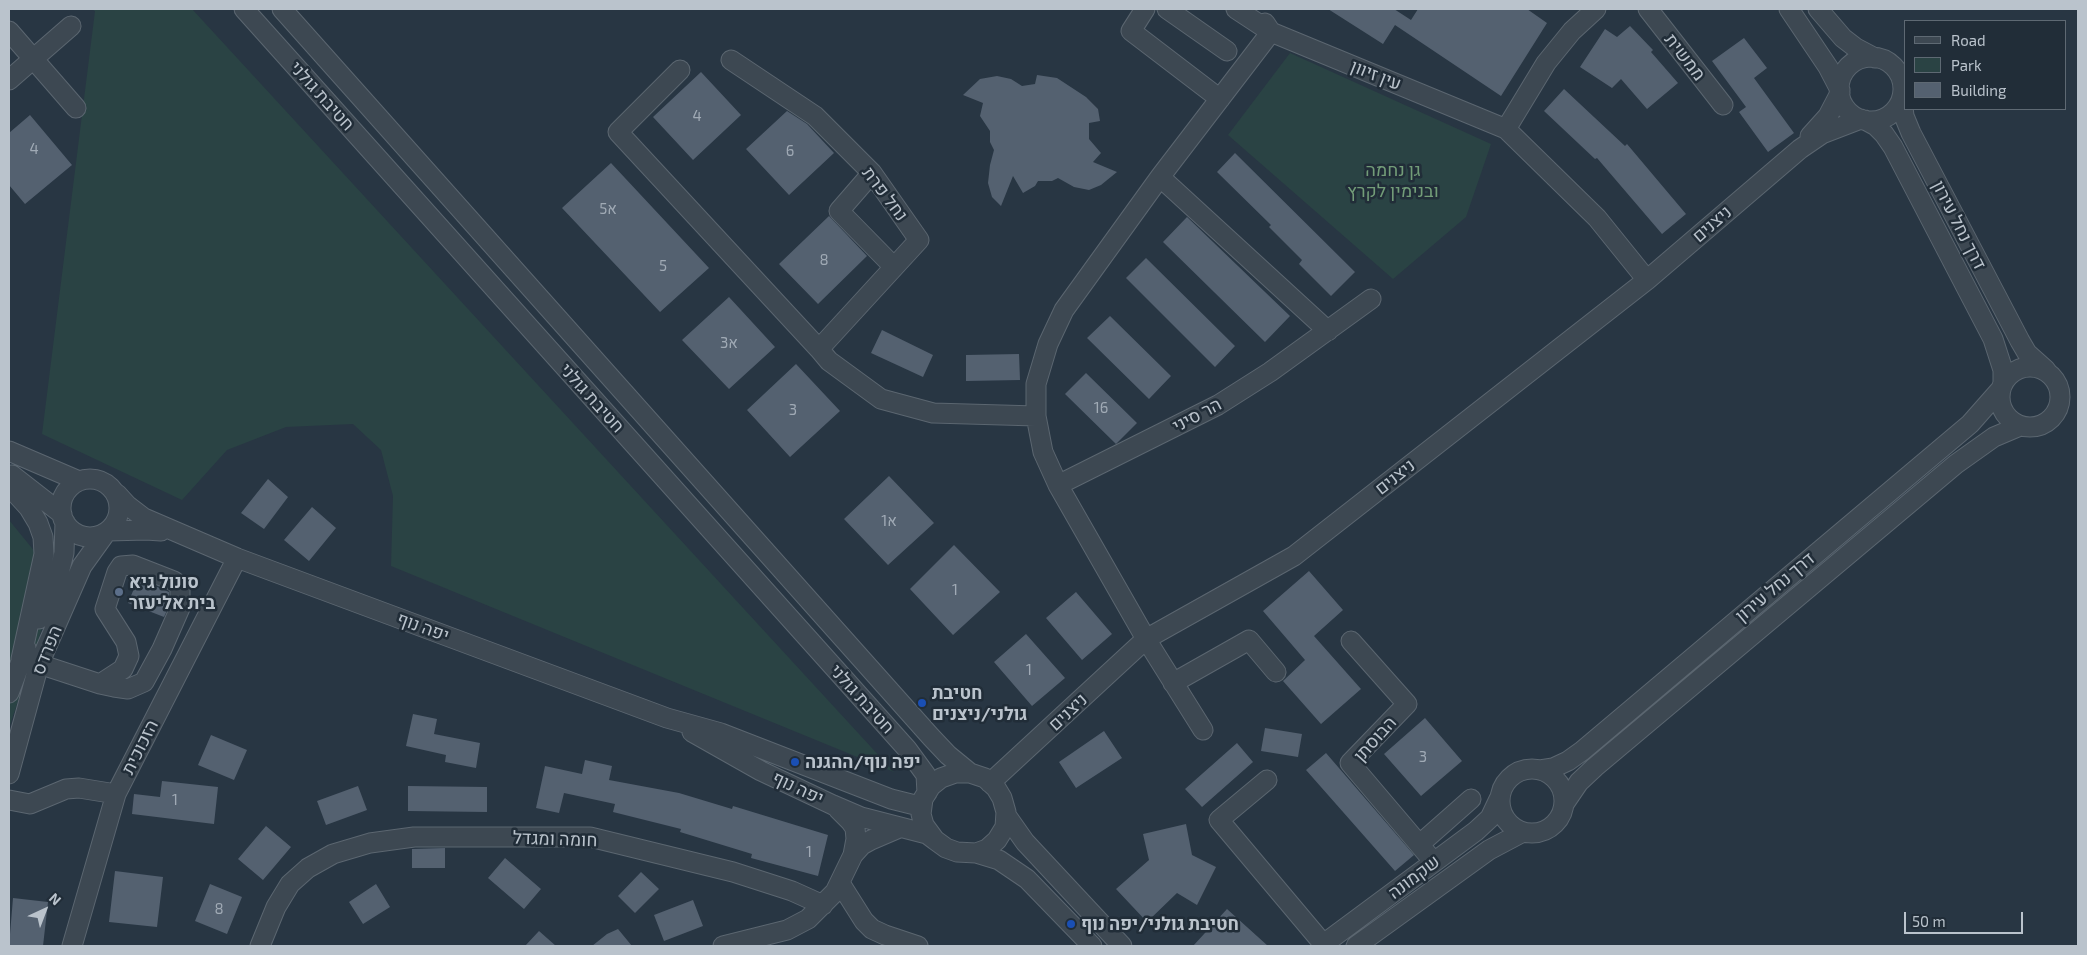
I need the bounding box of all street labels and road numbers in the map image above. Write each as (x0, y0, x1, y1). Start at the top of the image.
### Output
street label: ממשית (1660, 29, 1710, 85)
street label: עין זיוון (1348, 55, 1404, 95)
street label: חטיבת גולני (285, 57, 359, 135)
street label: נחל פרת (858, 163, 912, 225)
street label: דרך נחל עירון (1927, 177, 1991, 273)
street label: ניצנים (1688, 201, 1736, 247)
street label: חטיבת גולני (555, 359, 629, 437)
street label: הר סיני (1169, 393, 1225, 437)
street label: ניצנים (1371, 455, 1419, 499)
street label: דרך נחל עירון (1731, 548, 1819, 626)
street label: יפה נוף (394, 608, 452, 646)
street label: הפרדס (27, 622, 67, 678)
street label: חטיבת גולני (825, 660, 899, 738)
street label: ניצנים (1044, 689, 1092, 735)
street label: הבוסתן (1349, 712, 1401, 766)
street label: הזכוכית (117, 716, 163, 778)
street label: יפה נוף (769, 767, 827, 809)
street label: חומה ומגדל (512, 827, 598, 851)
street label: שקמונה (1384, 851, 1444, 903)

